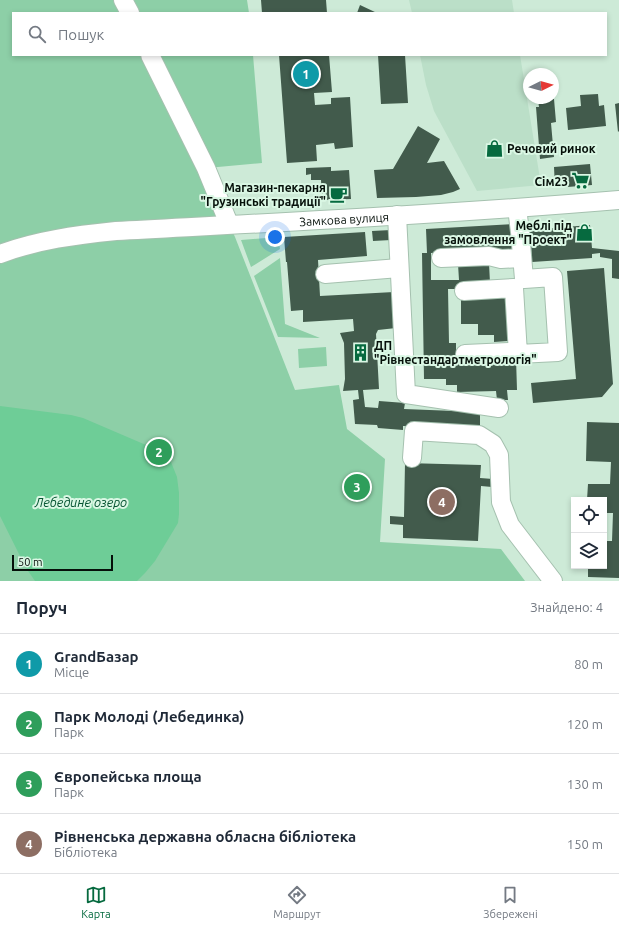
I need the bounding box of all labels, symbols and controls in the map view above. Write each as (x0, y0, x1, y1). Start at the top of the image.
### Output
search box (12, 12, 607, 56)
icon: search (26, 23, 48, 45)
text: Пошук (58, 26, 104, 43)
pin: 1 (293, 59, 319, 89)
north arrow (523, 68, 559, 104)
shop icon: Речовий ринок (484, 138, 504, 158)
place label: Речовий ринок (507, 142, 596, 155)
supermarket icon: Сім23 (571, 171, 591, 191)
place label: Сім23 (534, 175, 568, 188)
place label: Магазин-пекарня "Грузинські традиції" (201, 181, 326, 208)
cafe icon: Магазин-пекарня "Грузинські традиції" (329, 184, 349, 204)
street label: Замкова вулиця (299, 210, 389, 228)
place label: Меблі під замовлення "Проект" (444, 219, 572, 246)
shop icon: Меблі під замовлення "Проект" (575, 222, 595, 242)
your location (265, 227, 285, 247)
place label: ДП "Рівнестандартметрологія" (374, 339, 537, 366)
building icon: ДП "Рівнестандартметрологія" (351, 342, 371, 362)
pin: 2 (146, 437, 172, 467)
pin: 3 (344, 472, 370, 502)
pin: 4 (429, 487, 455, 517)
water label: Лебедине озеро (34, 495, 127, 509)
map controls (571, 497, 607, 569)
button: locate (571, 497, 607, 533)
button: layers (571, 533, 607, 569)
scale bar (12, 553, 113, 572)
text: 50 m (18, 556, 42, 568)
text: Поруч (16, 598, 67, 617)
text: Знайдено: 4 (530, 600, 603, 614)
text: GrandБазар (54, 648, 139, 665)
text: 1 (25, 657, 33, 671)
text: 80 m (574, 657, 603, 671)
text: Місце (54, 665, 89, 679)
text: Парк Молоді (Лебединка) (54, 708, 244, 725)
text: 2 (25, 717, 33, 731)
text: 120 m (567, 717, 603, 731)
text: Парк (54, 725, 84, 739)
text: Європейська площа (54, 768, 202, 785)
text: 3 (25, 777, 33, 791)
text: 130 m (567, 777, 603, 791)
text: Парк (54, 785, 84, 799)
text: Рівненська державна обласна бібліотека (54, 828, 356, 845)
text: 4 (25, 837, 33, 851)
text: 150 m (567, 837, 603, 851)
text: Бібліотека (54, 845, 117, 859)
tab: Карта (81, 884, 111, 920)
tab: Маршрут (273, 884, 321, 920)
tab: Збережені (483, 884, 538, 920)

